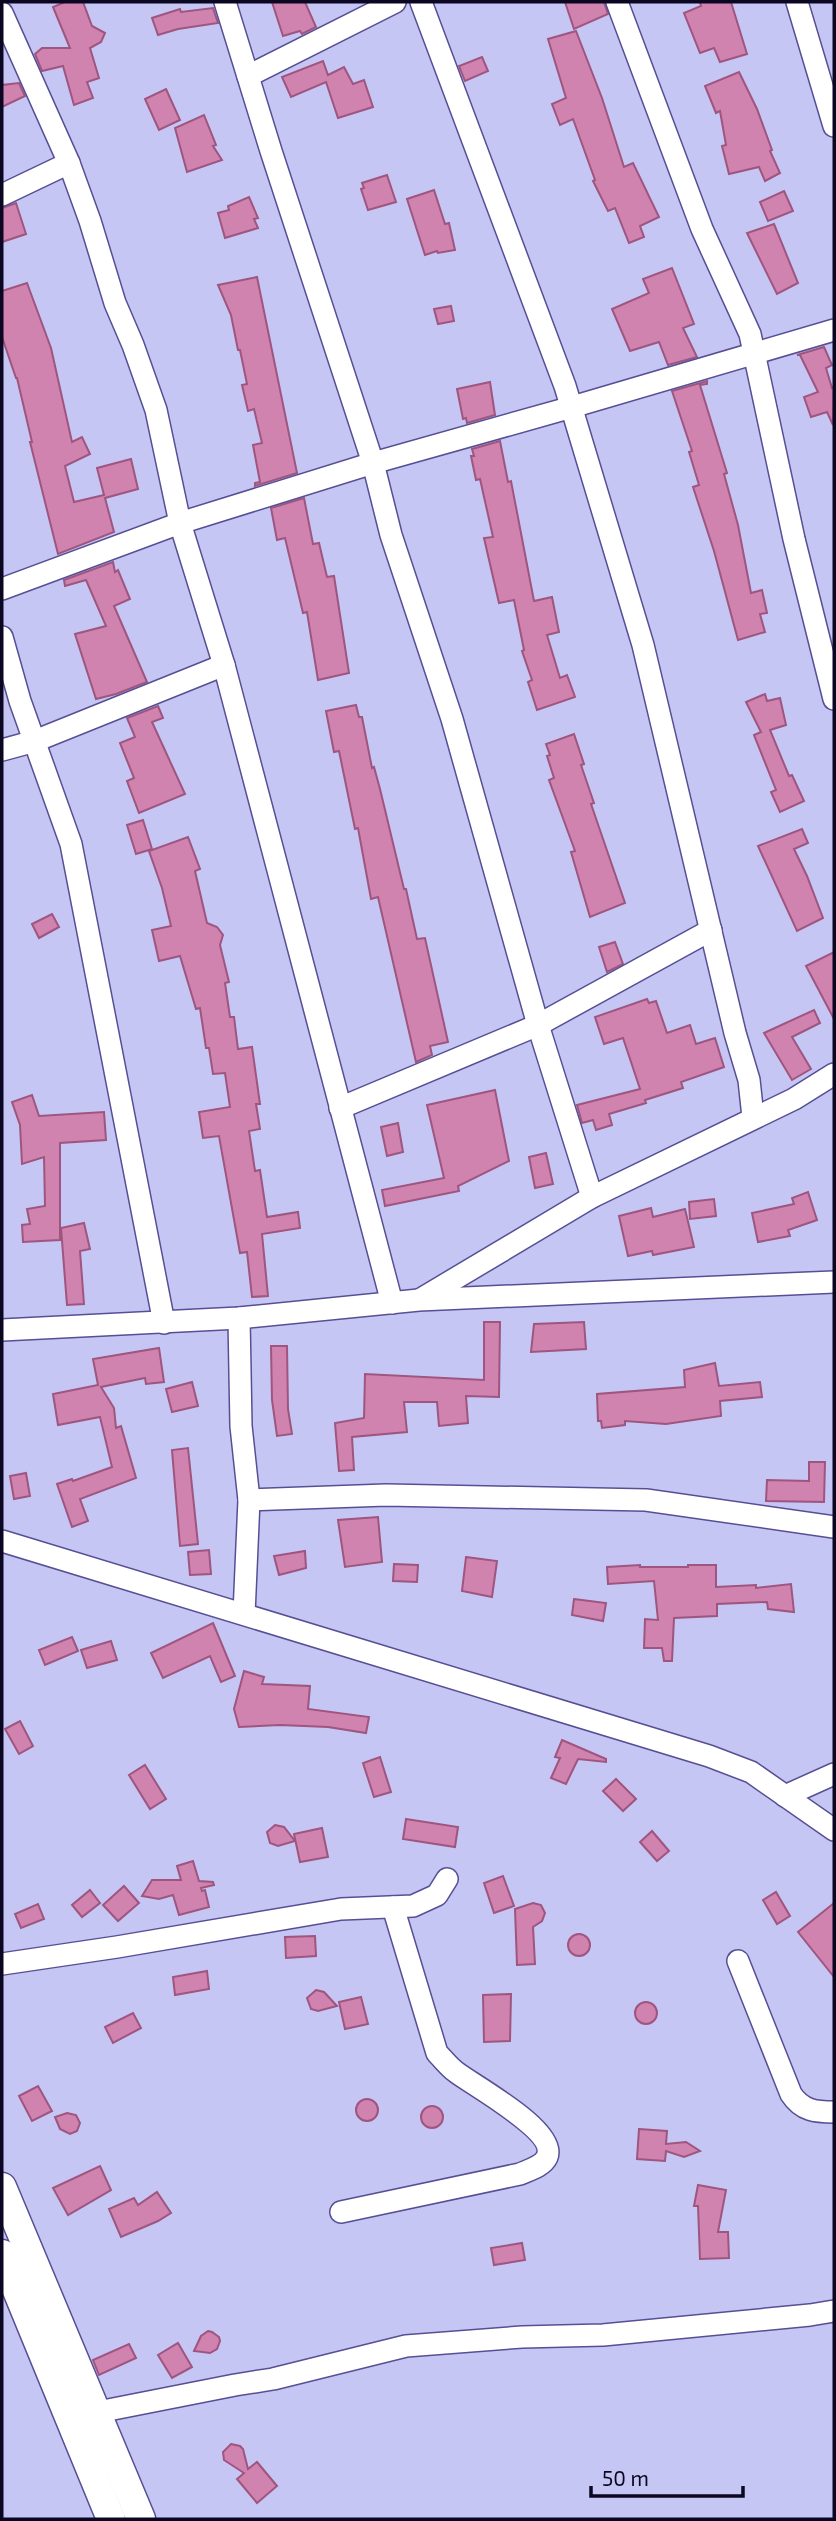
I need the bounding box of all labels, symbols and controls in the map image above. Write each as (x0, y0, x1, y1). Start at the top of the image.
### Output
scale bar (591, 2454, 743, 2498)
text: 50 m (602, 2465, 649, 2490)

